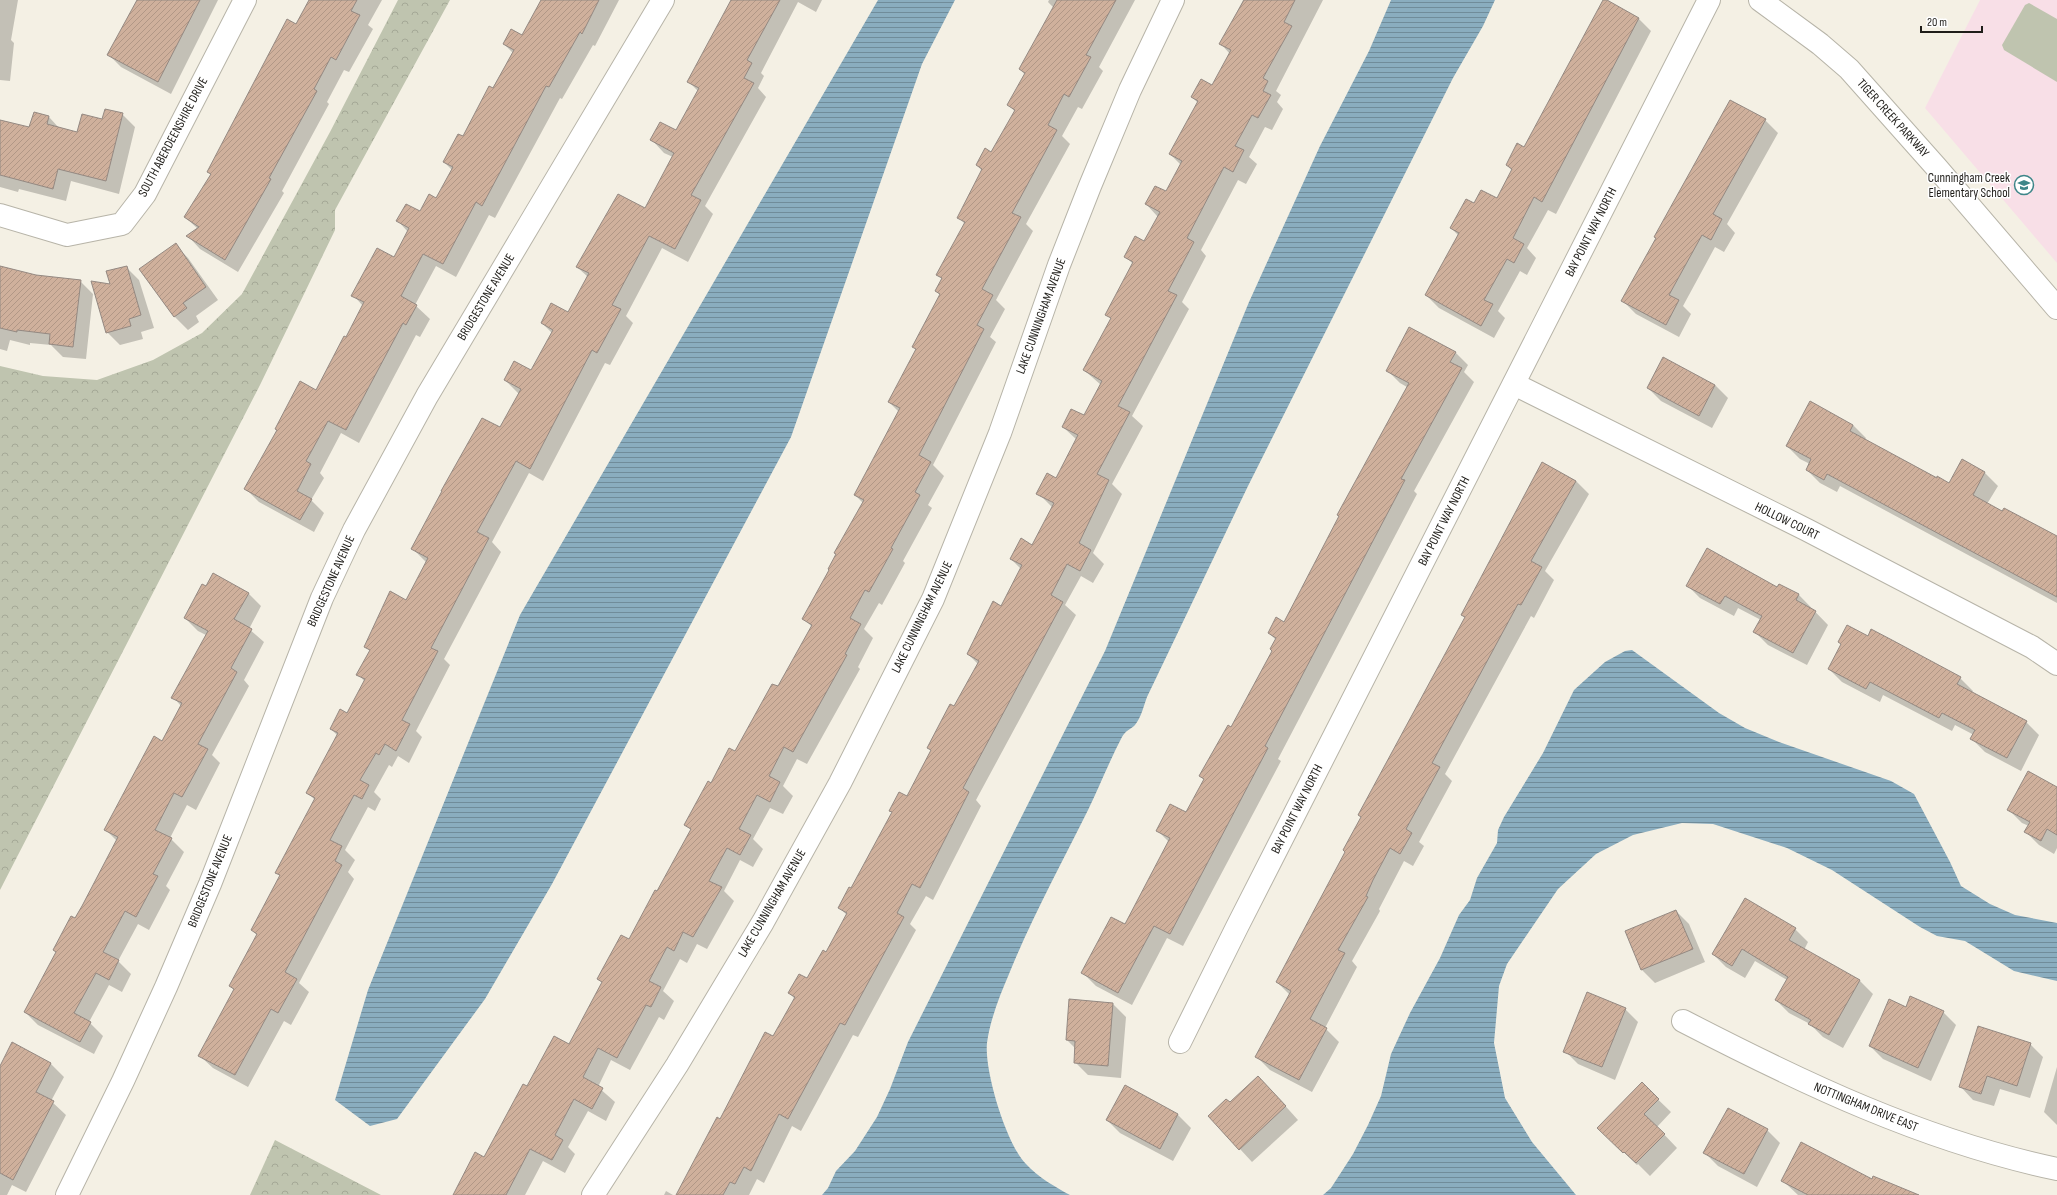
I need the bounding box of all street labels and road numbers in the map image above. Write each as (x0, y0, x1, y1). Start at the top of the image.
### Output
street label: SOUTH ABERDEENSHIRE DRIVE (135, 74, 211, 200)
street label: TIGER CREEK PARKWAY (1854, 75, 1933, 161)
street label: BAY POINT WAY NORTH (1562, 185, 1620, 279)
street label: BRIDGESTONE AVENUE (454, 251, 518, 343)
street label: LAKE CUNNINGHAM AVENUE (1013, 256, 1069, 376)
street label: BAY POINT WAY NORTH (1415, 474, 1473, 568)
street label: HOLLOW COURT (1752, 499, 1822, 543)
street label: BRIDGESTONE AVENUE (304, 533, 358, 629)
street label: LAKE CUNNINGHAM AVENUE (888, 559, 956, 675)
street label: BAY POINT WAY NORTH (1268, 762, 1326, 856)
street label: BRIDGESTONE AVENUE (184, 832, 236, 930)
street label: LAKE CUNNINGHAM AVENUE (734, 846, 810, 960)
street label: NOTTINGHAM DRIVE EAST (1812, 1079, 1920, 1135)

